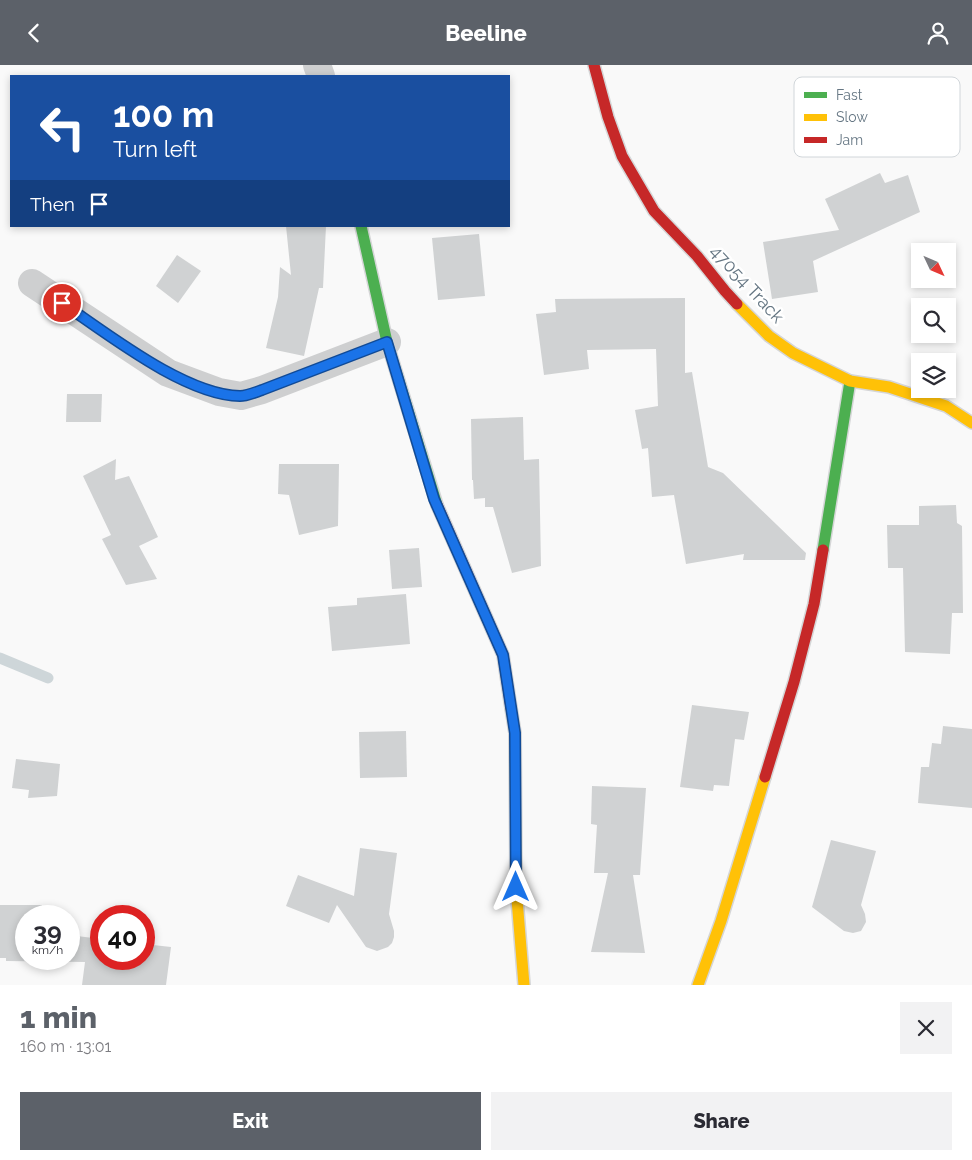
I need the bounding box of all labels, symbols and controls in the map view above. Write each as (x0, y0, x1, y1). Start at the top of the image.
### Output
icon: back (20, 19, 48, 47)
icon: person (924, 19, 952, 47)
text: Beeline (445, 20, 527, 46)
legend (794, 77, 960, 157)
text: Fast (836, 87, 863, 103)
text: 100 m (113, 94, 214, 135)
icon: left (30, 95, 95, 160)
text: Slow (836, 109, 868, 125)
text: Jam (836, 132, 863, 148)
text: Turn left (113, 136, 197, 162)
icon: arrive (85, 190, 113, 218)
text: Then (30, 193, 75, 215)
street label: 47054 Track (706, 240, 789, 327)
north arrow (911, 243, 956, 287)
map controls (911, 243, 956, 398)
pin (41, 282, 83, 324)
icon: arrive (48, 289, 76, 317)
button: search (911, 298, 956, 343)
button: layers (911, 353, 956, 398)
position arrow (489, 860, 541, 912)
speed limit sign: 40 (90, 905, 155, 970)
text: 39 (33, 916, 62, 946)
text: km/h (32, 943, 63, 957)
text: 1 min (20, 1000, 97, 1035)
button: close (900, 1002, 952, 1054)
text: 160 m · 13:01 (20, 1037, 111, 1056)
button: Exit (20, 1092, 481, 1150)
button: Share (491, 1092, 952, 1150)

